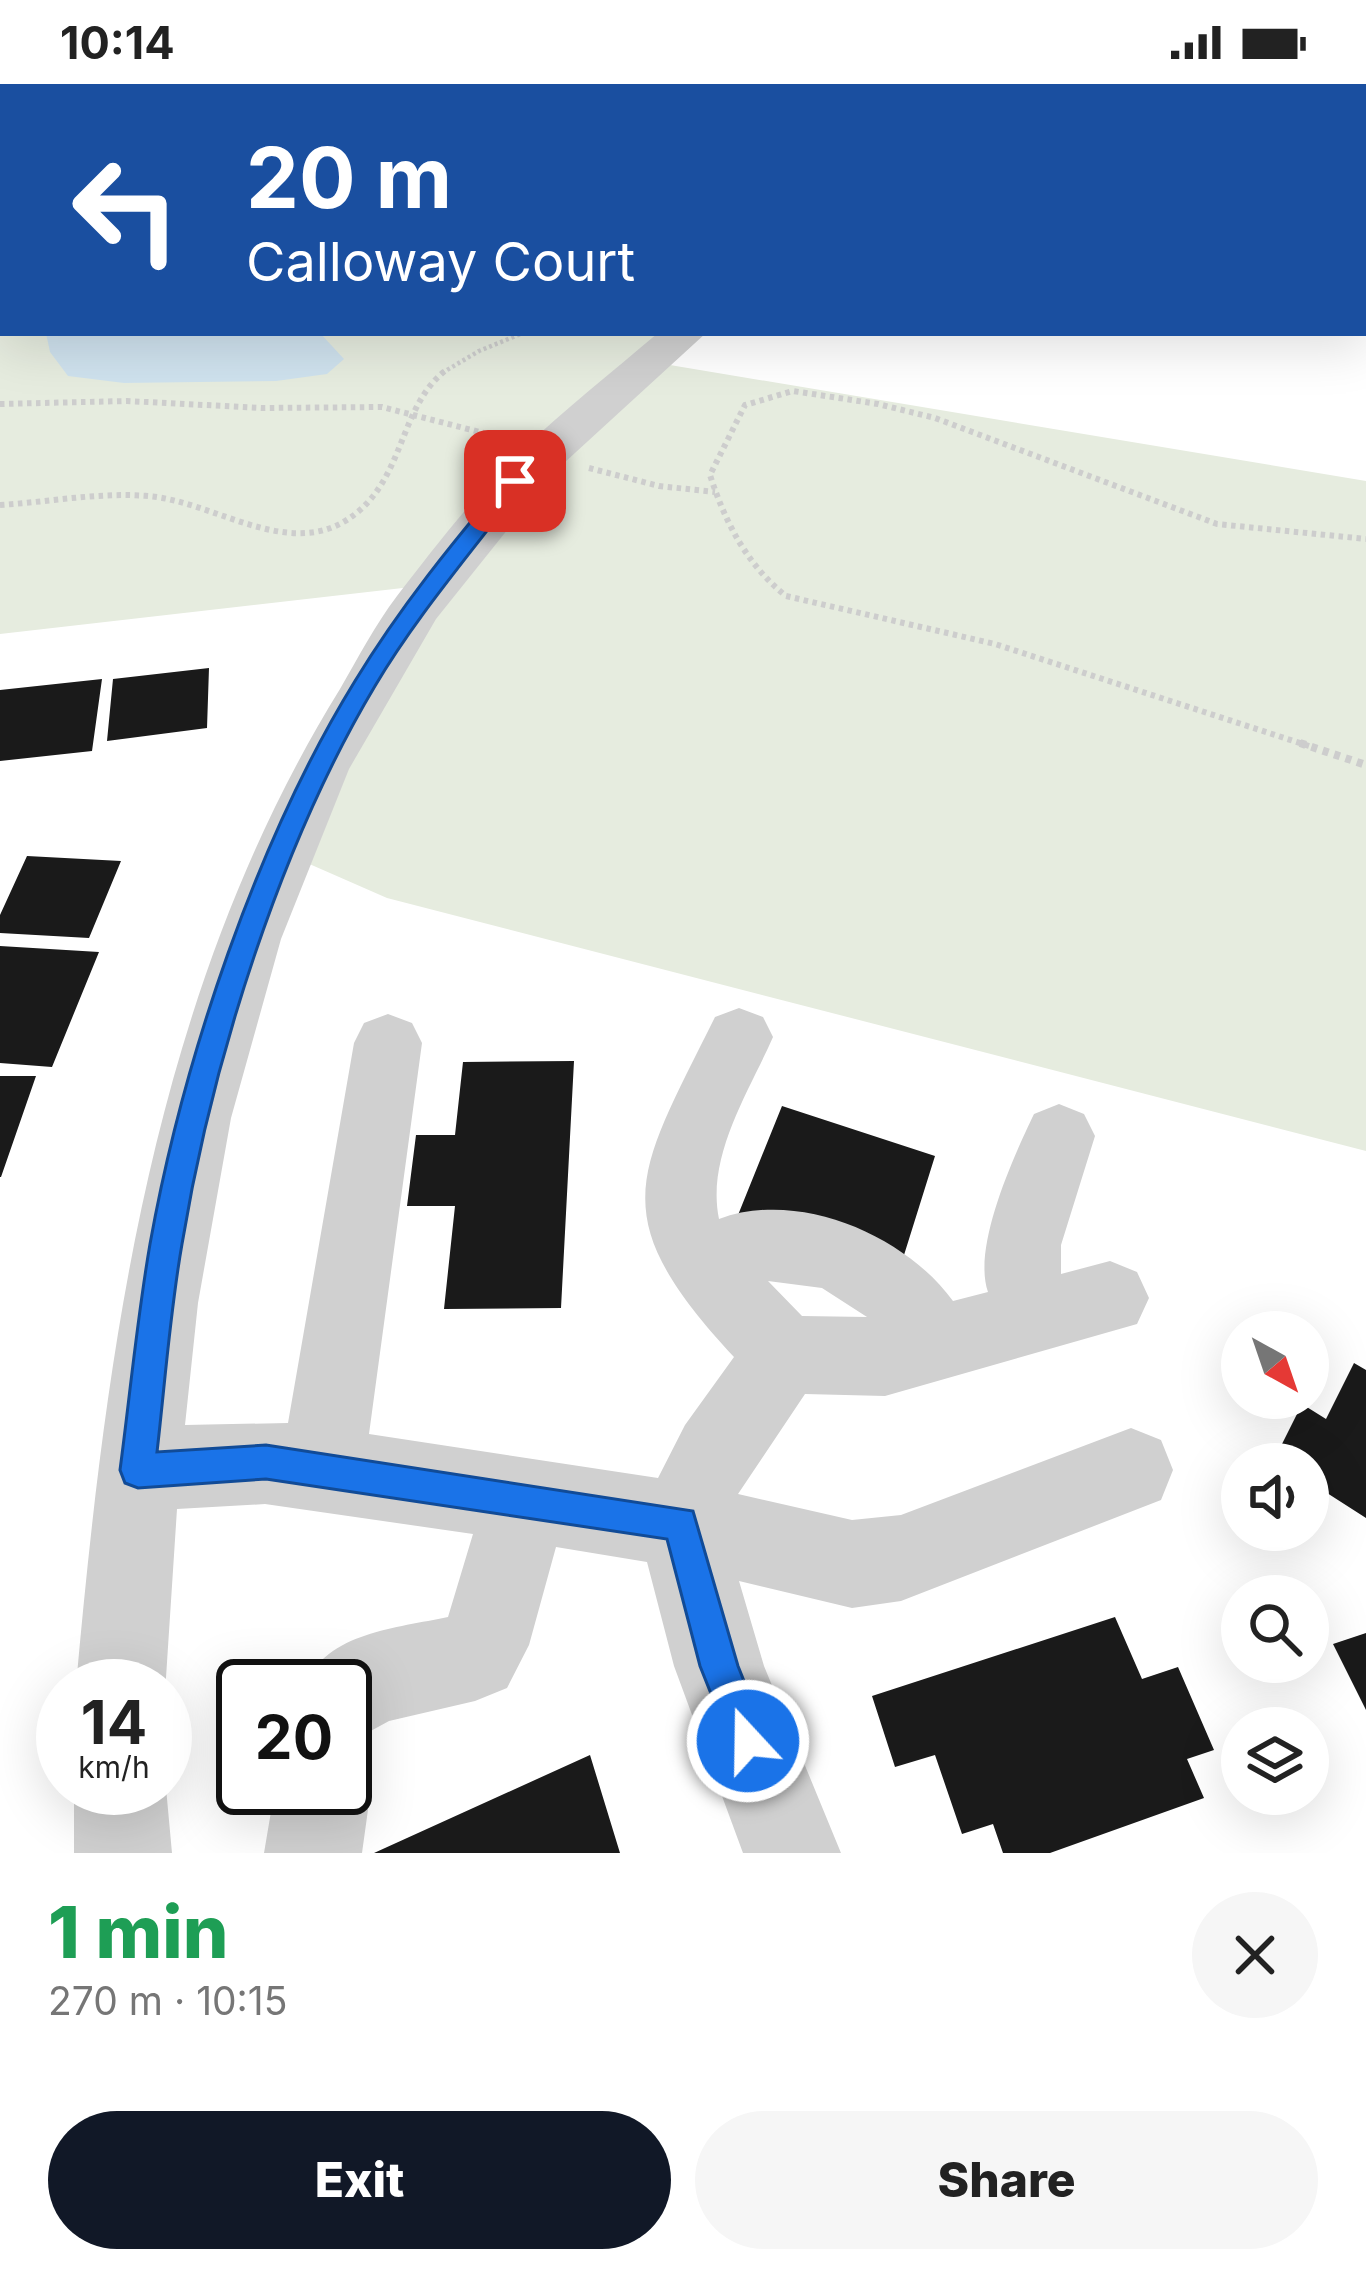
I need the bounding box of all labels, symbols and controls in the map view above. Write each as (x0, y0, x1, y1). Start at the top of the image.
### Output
text: 10:14 (60, 15, 175, 70)
text: 20 m (246, 127, 452, 228)
icon: left (48, 132, 204, 288)
text: Calloway Court (246, 229, 635, 294)
pin (464, 430, 566, 532)
icon: arrive (482, 448, 548, 514)
north arrow (1221, 1311, 1329, 1419)
map controls (1221, 1311, 1329, 1815)
button: sound (1221, 1443, 1329, 1551)
button: search (1221, 1575, 1329, 1683)
speed limit sign: 20 (216, 1659, 372, 1815)
position arrow (685, 1678, 811, 1804)
text: 14 (81, 1686, 147, 1758)
button: layers (1221, 1707, 1329, 1815)
text: km/h (78, 1749, 150, 1785)
text: 1 min (48, 1888, 228, 1975)
button: close (1192, 1892, 1318, 2018)
text: 270 m · 10:15 (48, 1977, 287, 2024)
button: Exit (48, 2111, 671, 2249)
button: Share (695, 2111, 1318, 2249)

